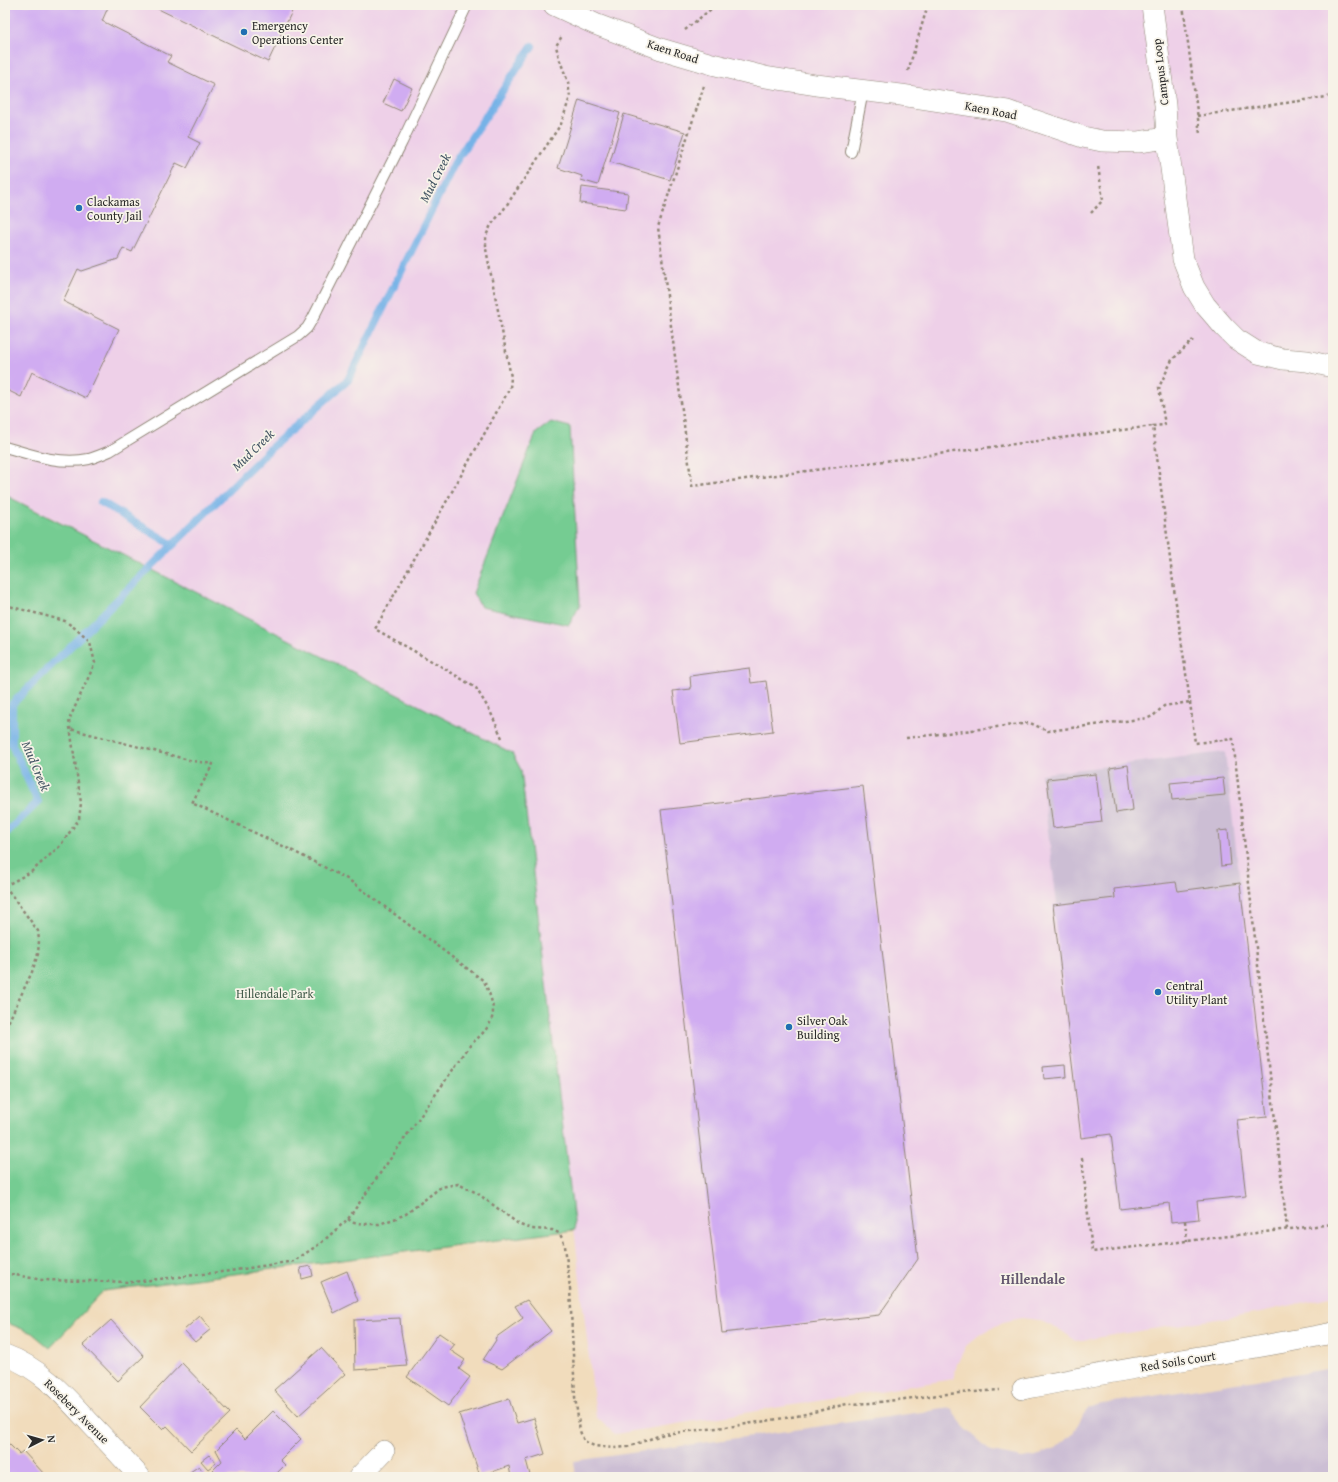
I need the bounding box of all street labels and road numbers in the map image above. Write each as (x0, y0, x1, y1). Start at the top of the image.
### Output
street label: Kaen Road (645, 35, 701, 67)
street label: Campus Loop (1147, 37, 1173, 106)
street label: Kaen Road (963, 97, 1019, 124)
street label: Red Soils Court (1139, 1347, 1218, 1375)
street label: Rosebery Avenue (41, 1375, 114, 1448)

